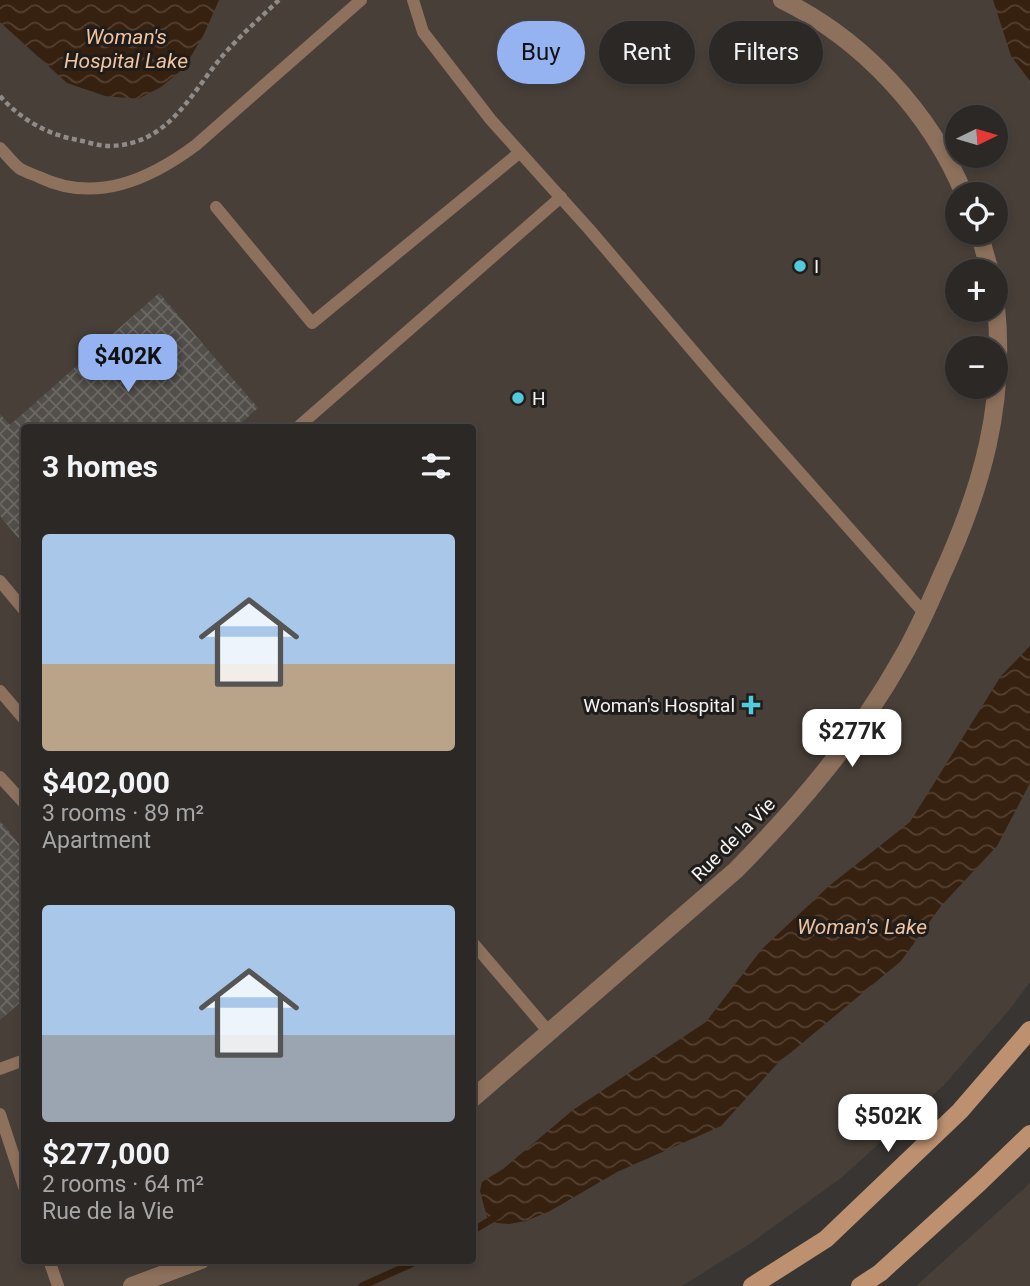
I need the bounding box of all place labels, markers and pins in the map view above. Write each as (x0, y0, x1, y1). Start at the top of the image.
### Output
place label: I (814, 255, 819, 278)
marker: I (792, 258, 808, 274)
pin: $402K (79, 334, 177, 394)
place label: H (532, 387, 546, 410)
marker: H (510, 390, 526, 406)
place label: Woman's Hospital (583, 694, 735, 717)
marker: Woman's Hospital (741, 695, 761, 715)
pin: $277K (803, 710, 901, 769)
pin: $502K (839, 1094, 937, 1154)

